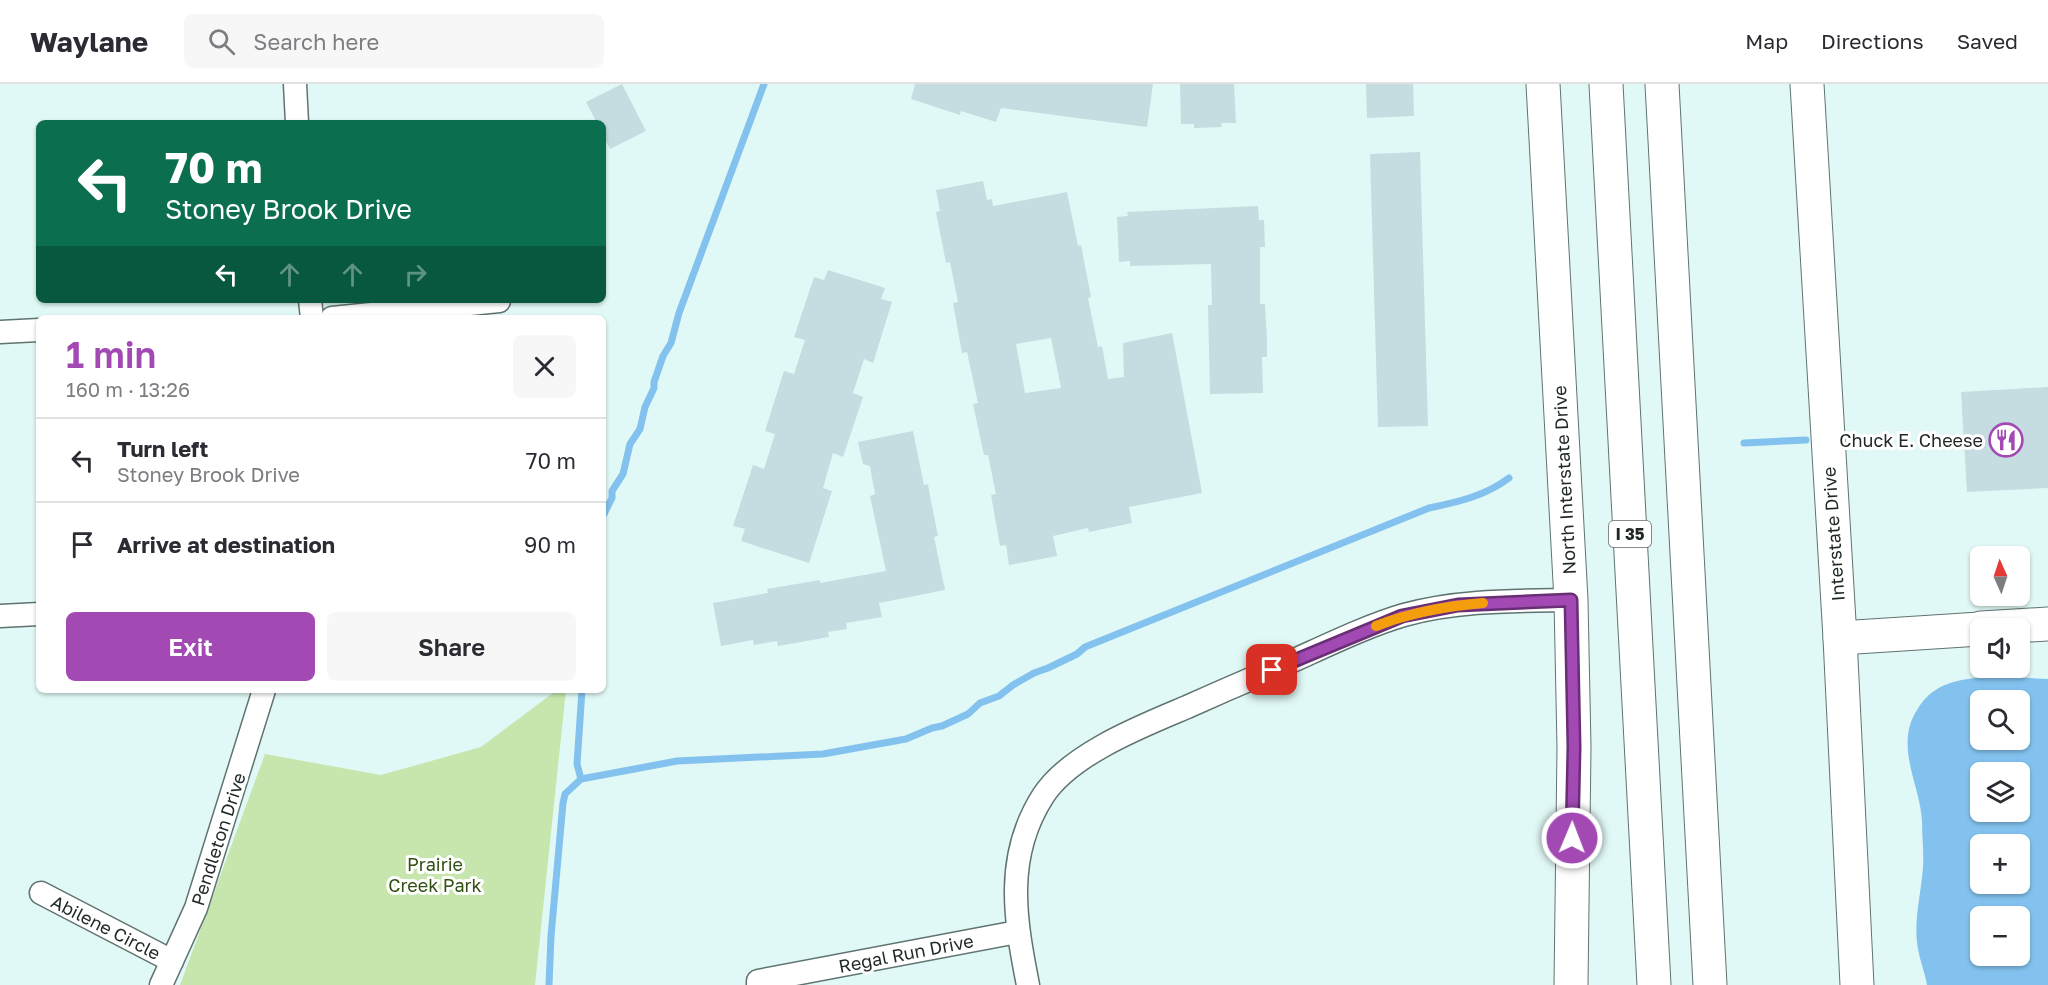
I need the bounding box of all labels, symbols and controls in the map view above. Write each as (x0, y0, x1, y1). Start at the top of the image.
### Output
search box (184, 14, 604, 68)
text: Waylane (30, 25, 148, 58)
icon: search (205, 25, 238, 58)
text: Search here (253, 28, 379, 55)
text: Map (1745, 28, 1788, 54)
text: Directions (1821, 28, 1924, 54)
text: Saved (1957, 28, 2018, 54)
text: 70 m (165, 142, 262, 192)
icon: left (66, 144, 144, 222)
text: Stoney Brook Drive (165, 193, 412, 225)
icon: left (210, 258, 243, 291)
icon: ahead (273, 258, 306, 291)
icon: ahead (336, 258, 369, 291)
icon: right (399, 258, 432, 291)
text: 1 min (66, 333, 156, 376)
button: close (513, 335, 576, 398)
text: 160 m · 13:26 (66, 377, 190, 401)
street label: North Interstate Drive (1548, 385, 1580, 575)
restaurant icon: Chuck E. Cheese (1988, 422, 2024, 458)
place label: Chuck E. Cheese (1839, 429, 1983, 451)
text: Turn left (117, 435, 208, 462)
icon: left (66, 444, 99, 477)
text: 70 m (526, 447, 576, 474)
text: Stoney Brook Drive (117, 462, 300, 486)
street label: Interstate Drive (1817, 466, 1849, 602)
road number: I 35 (1609, 521, 1651, 547)
icon: arrive (66, 528, 99, 561)
text: Arrive at destination (117, 531, 335, 558)
text: 90 m (524, 531, 576, 558)
north arrow (1970, 546, 2030, 606)
map controls (1970, 546, 2030, 966)
button: Exit (66, 612, 315, 681)
button: Share (327, 612, 576, 681)
button: sound (1970, 618, 2030, 678)
pin (1246, 644, 1297, 695)
icon: arrive (1255, 653, 1288, 686)
button: search (1970, 690, 2030, 750)
button: layers (1970, 762, 2030, 822)
street label: Pendleton Drive (186, 770, 250, 908)
position arrow (1540, 806, 1604, 870)
button: + (1970, 834, 2030, 894)
park label: Prairie Creek Park (388, 853, 482, 896)
street label: Abilene Circle (48, 890, 164, 964)
button: − (1970, 906, 2030, 966)
street label: Regal Run Drive (837, 929, 975, 977)

